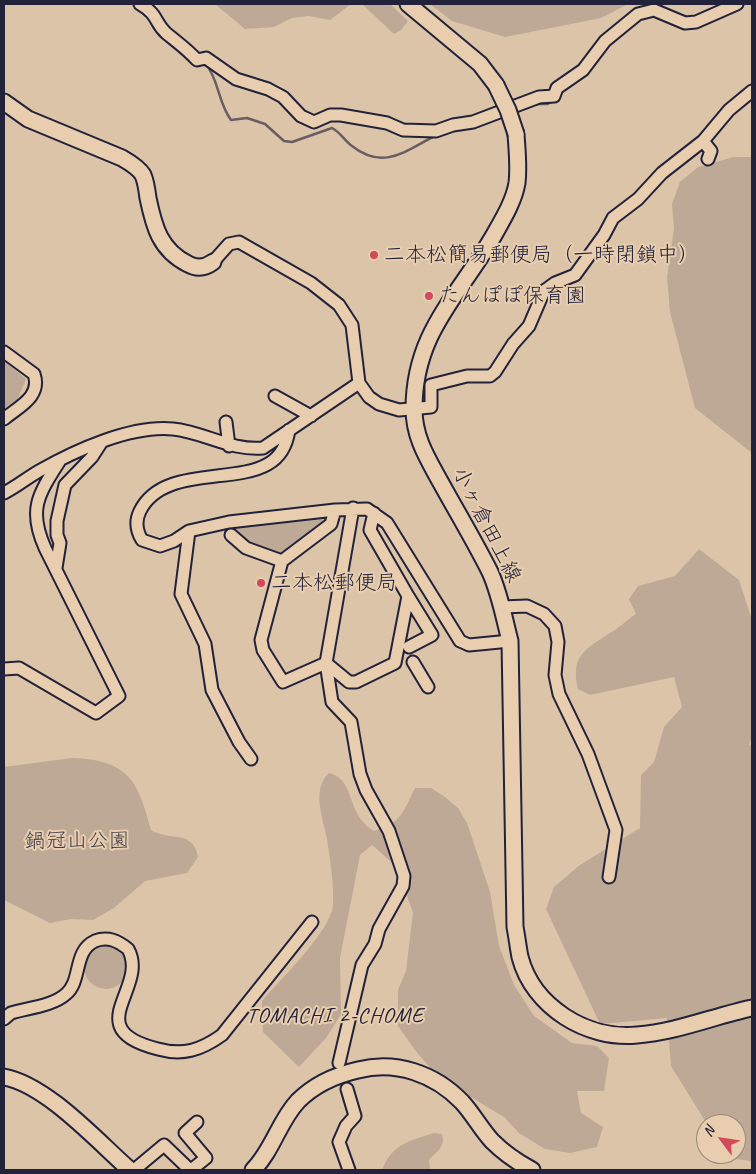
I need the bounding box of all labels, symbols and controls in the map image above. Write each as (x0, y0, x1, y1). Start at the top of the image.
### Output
place label: 二本松簡易郵便局（一時閉鎖中） (384, 242, 699, 268)
marker: 二本松簡易郵便局（一時閉鎖中） (368, 249, 380, 261)
place label: たんぽぽ保育園 (439, 283, 586, 309)
marker: たんぽぽ保育園 (423, 290, 435, 302)
street label: 小ヶ倉田上線 (446, 463, 526, 587)
place label: 二本松郵便局 (271, 570, 397, 596)
marker: 二本松郵便局 (255, 577, 267, 589)
park label: 鍋冠山公園 (25, 828, 129, 854)
district label: TOMACHI 2-CHOME (244, 1003, 426, 1029)
north arrow (696, 1114, 746, 1164)
text: N (699, 1123, 718, 1140)

